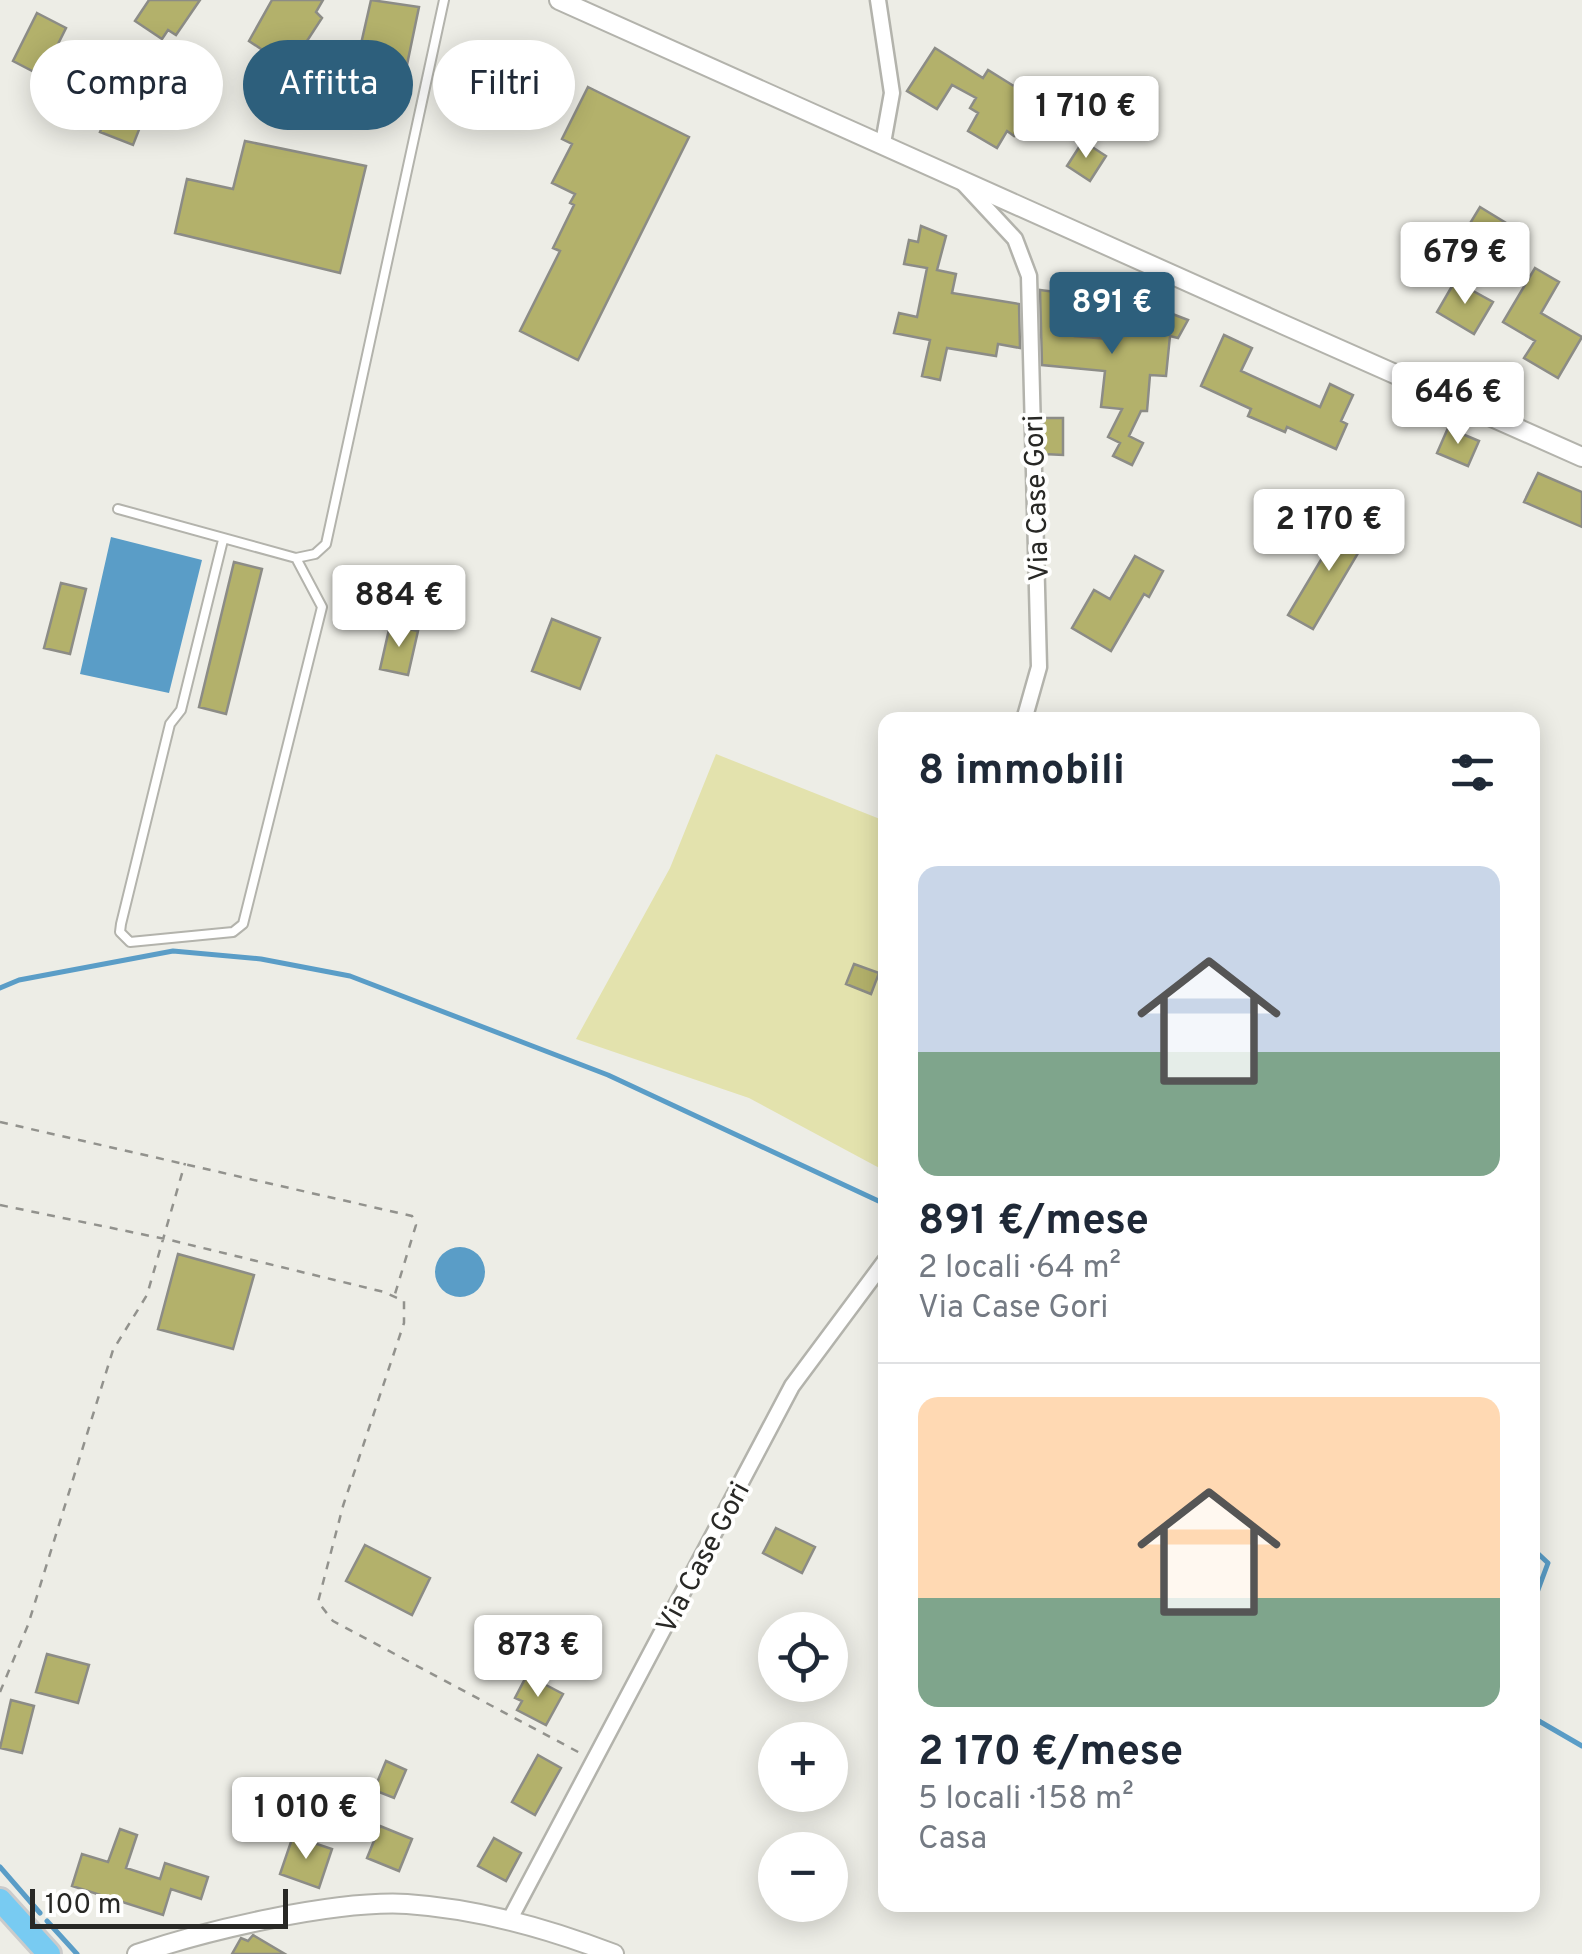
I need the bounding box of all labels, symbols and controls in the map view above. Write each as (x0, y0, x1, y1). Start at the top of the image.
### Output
chip: Compra (30, 40, 223, 130)
chip: Affitta (243, 40, 413, 130)
chip: Filtri (433, 40, 575, 130)
pin: 1 710 € (994, 76, 1178, 161)
text: 1 710 € (1036, 88, 1136, 128)
pin: 679 € (1395, 222, 1535, 307)
text: 679 € (1423, 234, 1507, 274)
pin: 891 € (1042, 272, 1182, 357)
text: 891 € (1072, 284, 1152, 324)
pin: 646 € (1388, 362, 1528, 447)
text: 646 € (1414, 374, 1502, 414)
street label: Via Case Gori (1017, 414, 1059, 582)
pin: 2 170 € (1237, 489, 1421, 574)
text: 2 170 € (1276, 501, 1382, 541)
pin: 884 € (329, 565, 469, 650)
text: 884 € (354, 577, 444, 617)
icon: filters (1445, 745, 1500, 800)
text: 8 immobili (918, 746, 1125, 799)
icon: home (1119, 931, 1299, 1111)
text: 891 €/mese (918, 1196, 1149, 1249)
text: 2 locali · 64 m² (918, 1249, 1121, 1289)
text: Via Case Gori (918, 1289, 1108, 1329)
icon: home (1119, 1462, 1299, 1642)
street label: Via Case Gori (650, 1476, 760, 1640)
map controls (758, 1612, 848, 1922)
button: locate (758, 1612, 848, 1702)
pin: 873 € (468, 1615, 608, 1700)
text: 873 € (496, 1627, 580, 1667)
button: + (758, 1722, 848, 1812)
text: 2 170 €/mese (918, 1727, 1183, 1780)
pin: 1 010 € (214, 1777, 398, 1862)
text: 5 locali · 158 m² (918, 1780, 1134, 1820)
text: 1 010 € (254, 1789, 358, 1829)
text: Casa (918, 1820, 987, 1860)
button: − (758, 1832, 848, 1922)
scale bar (30, 1884, 288, 1928)
text: 100 m (45, 1888, 121, 1924)

